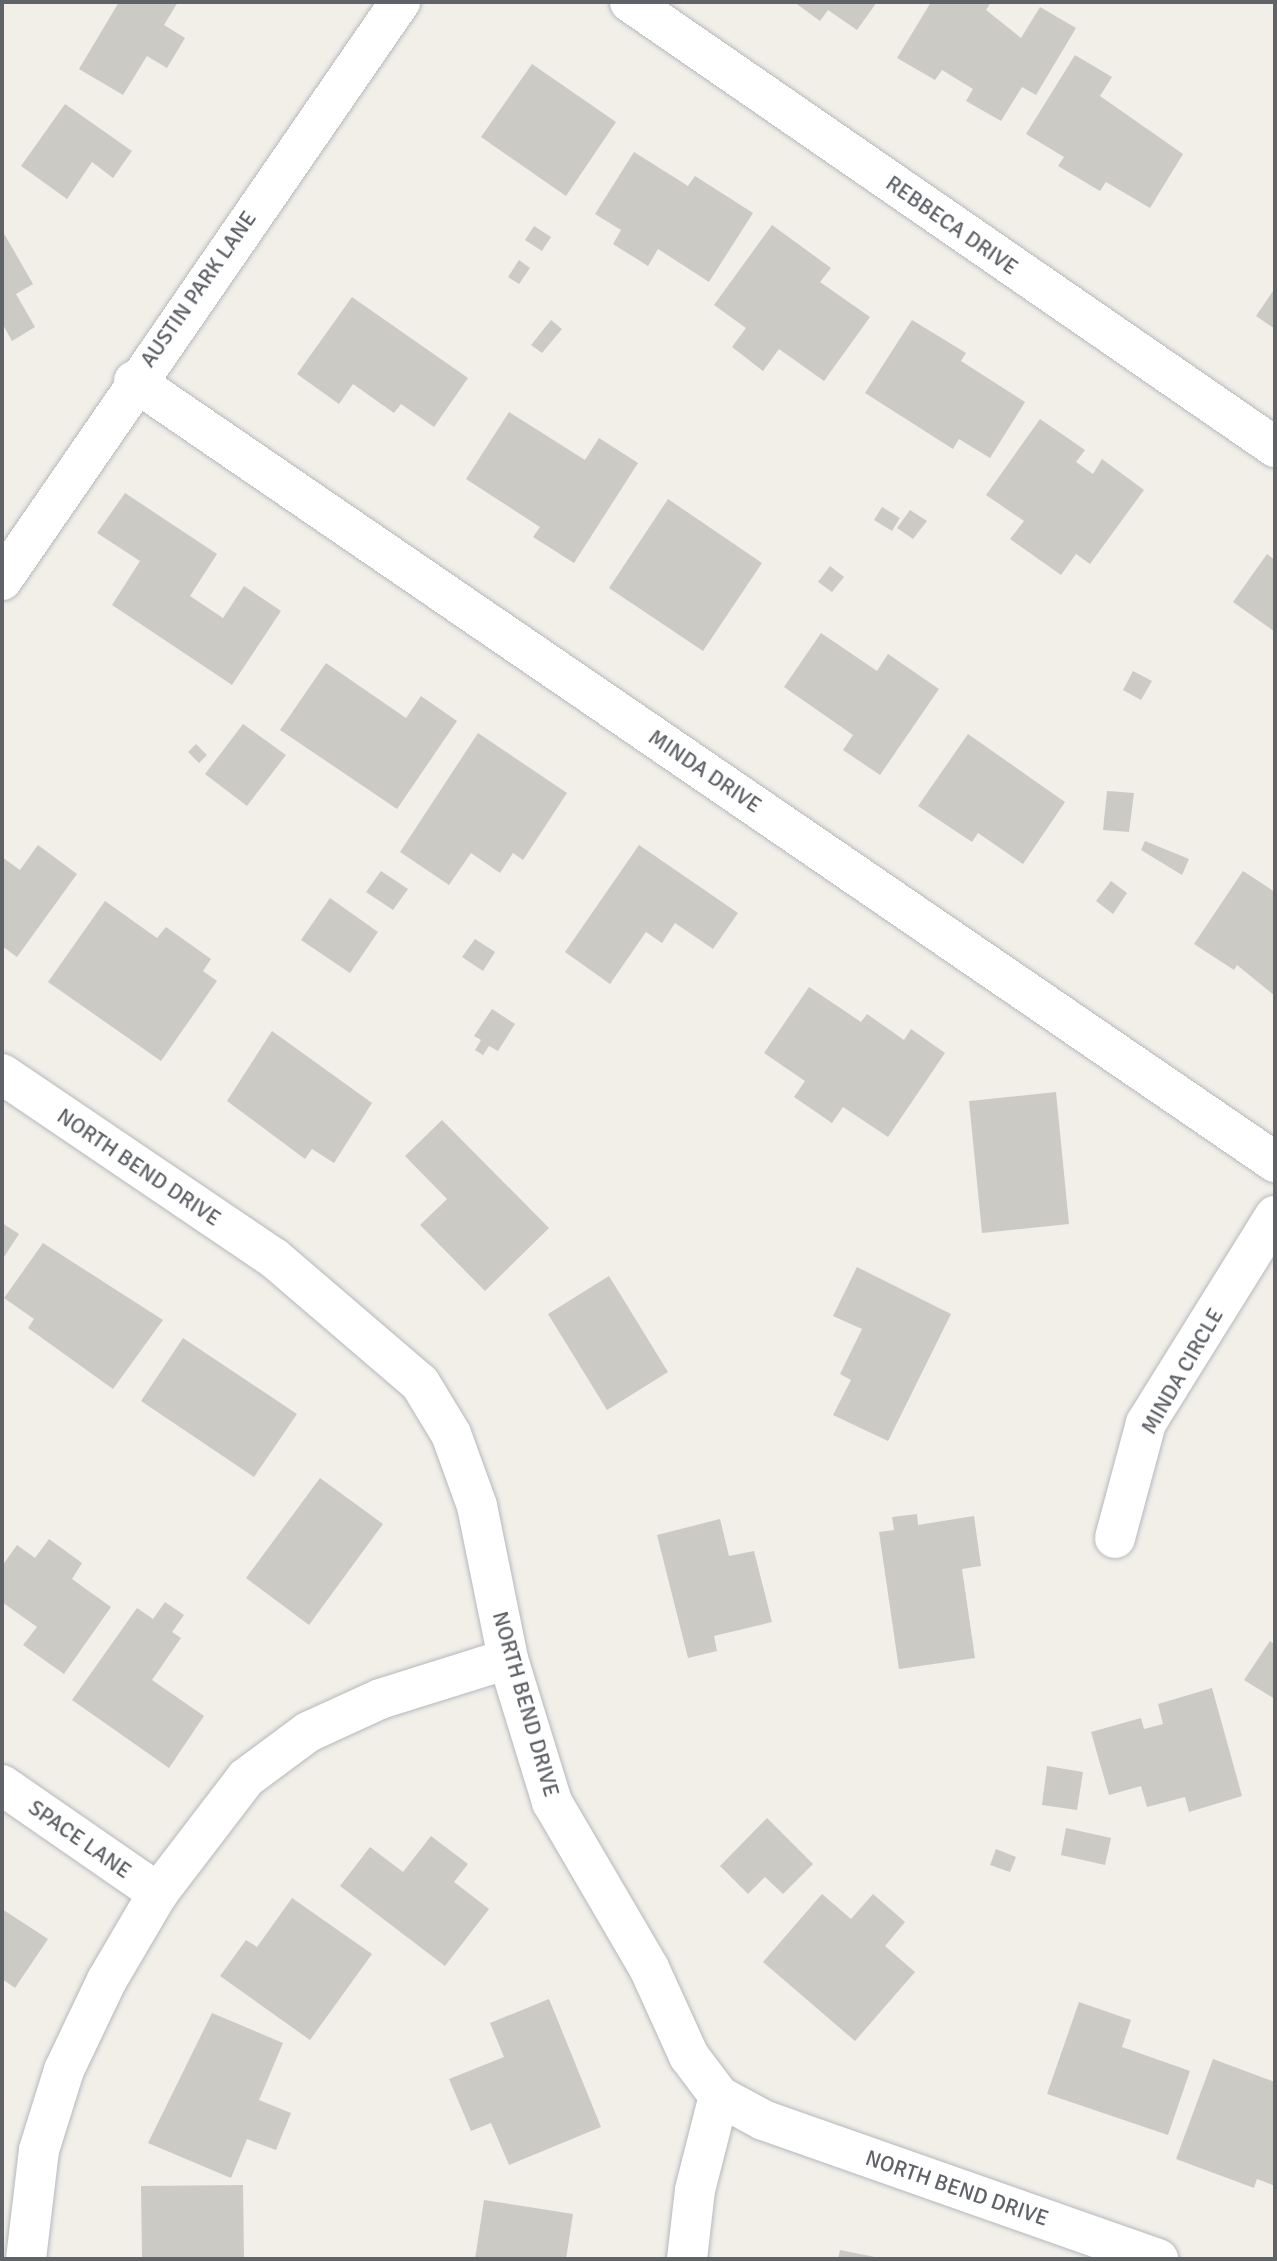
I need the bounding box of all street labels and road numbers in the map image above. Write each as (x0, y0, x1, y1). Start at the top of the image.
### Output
street label: REBBECA DRIVE (881, 170, 1023, 280)
street label: AUSTIN PARK LANE (134, 206, 262, 372)
street label: MINDA DRIVE (644, 724, 766, 818)
street label: NORTH BEND DRIVE (52, 1102, 226, 1232)
street label: MINDA CIRCLE (1135, 1303, 1229, 1439)
street label: NORTH BEND DRIVE (487, 1608, 565, 1800)
street label: SPACE LANE (24, 1794, 136, 1884)
street label: NORTH BEND DRIVE (862, 2144, 1052, 2232)

